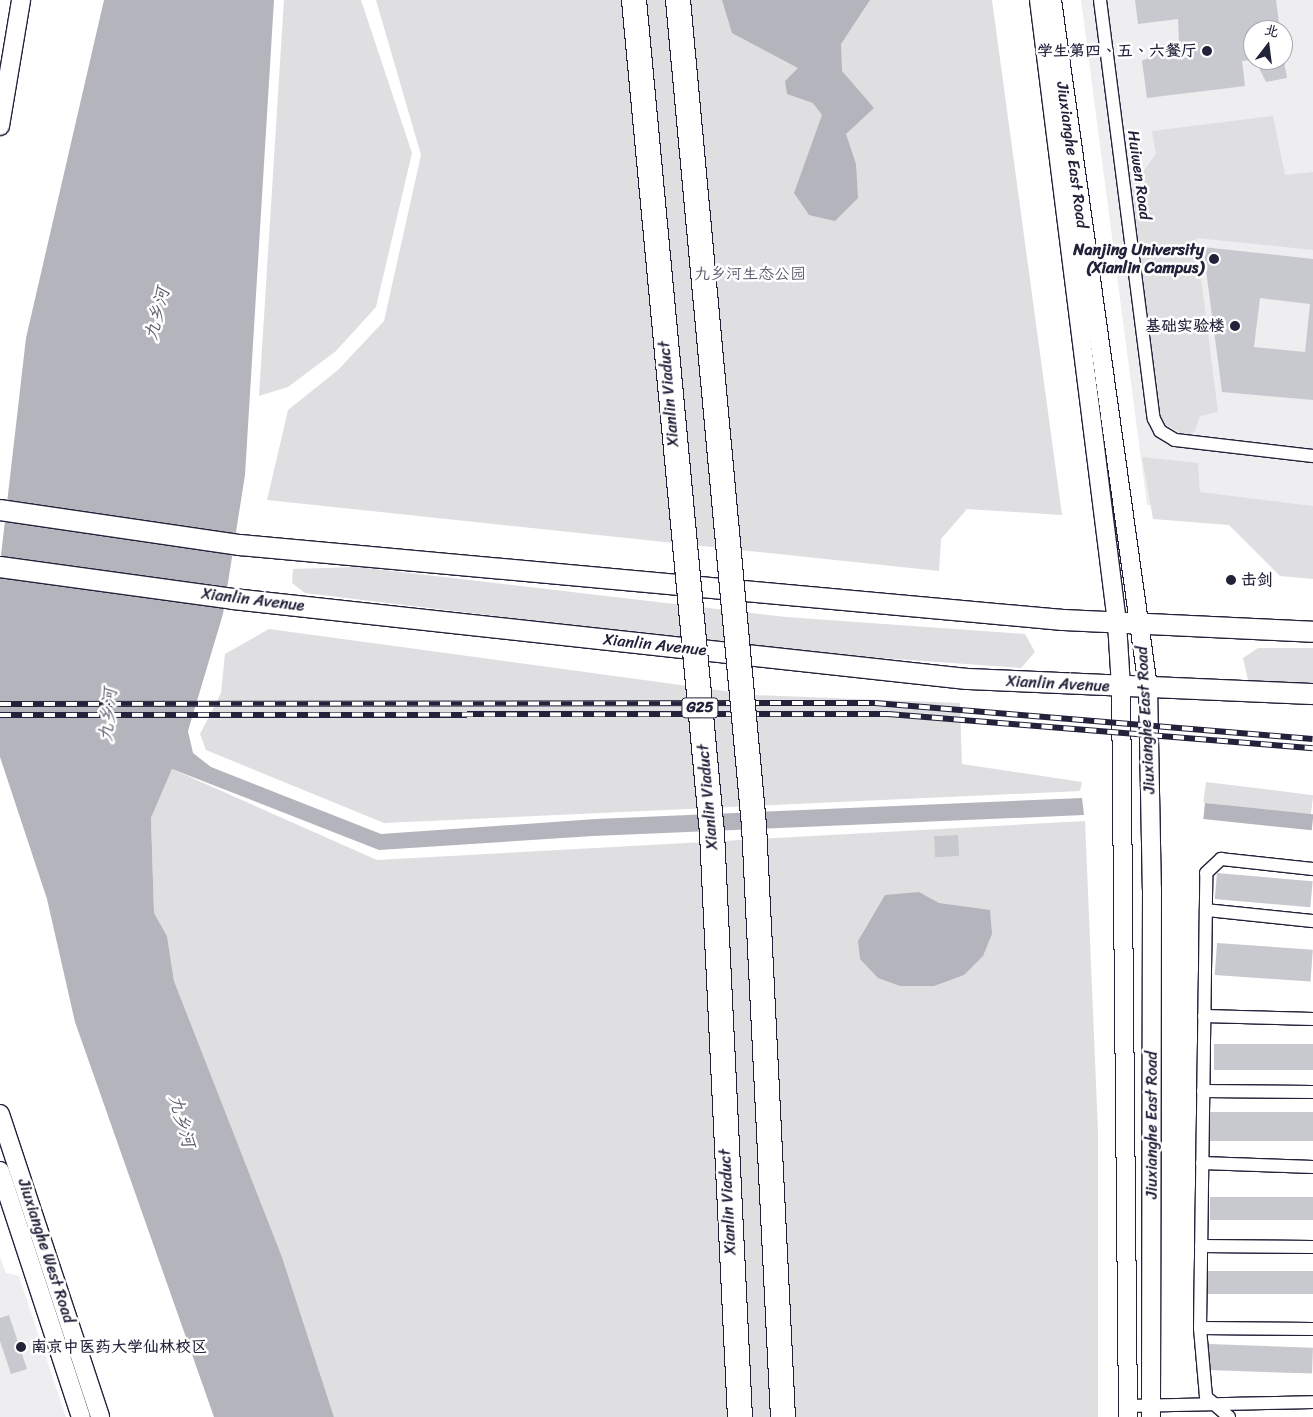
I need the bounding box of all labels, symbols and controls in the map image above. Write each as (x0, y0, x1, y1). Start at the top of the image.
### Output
text: 北 (1262, 17, 1282, 45)
north arrow (1243, 20, 1293, 70)
place label: 学生第四、五、六餐厅 (1037, 41, 1197, 61)
marker: 学生第四、五、六餐厅 (1201, 45, 1213, 57)
street label: Jiuxianghe East Road (1052, 80, 1092, 230)
street label: Huiwen Road (1123, 129, 1155, 221)
place label: Nanjing University (Xianlin Campus) (1073, 240, 1204, 278)
marker: Nanjing University (Xianlin Campus) (1208, 253, 1220, 265)
park label: 九乡河生态公园 (694, 264, 806, 284)
water label: 九乡河 (140, 285, 174, 343)
place label: 基础实验楼 (1145, 316, 1225, 336)
marker: 基础实验楼 (1229, 320, 1241, 332)
street label: Xianlin Viaduct (655, 340, 683, 448)
place label: 击剑 (1241, 570, 1273, 590)
marker: 击剑 (1225, 574, 1237, 586)
street label: Xianlin Avenue (200, 584, 306, 616)
street label: Xianlin Avenue (602, 630, 708, 660)
street label: Jiuxianghe East Road (1133, 645, 1159, 795)
street label: Xianlin Avenue (1006, 672, 1110, 696)
water label: 九乡河 (95, 687, 121, 743)
road number: G25 (681, 696, 719, 720)
street label: Xianlin Viaduct (694, 743, 722, 851)
street label: Jiuxianghe East Road (1142, 1051, 1162, 1199)
water label: 九乡河 (164, 1092, 200, 1150)
street label: Xianlin Viaduct (716, 1149, 740, 1255)
street label: Jiuxianghe West Road (13, 1176, 79, 1326)
place label: 南京中医药大学仙林校区 (31, 1337, 207, 1357)
marker: 南京中医药大学仙林校区 (15, 1341, 27, 1353)

